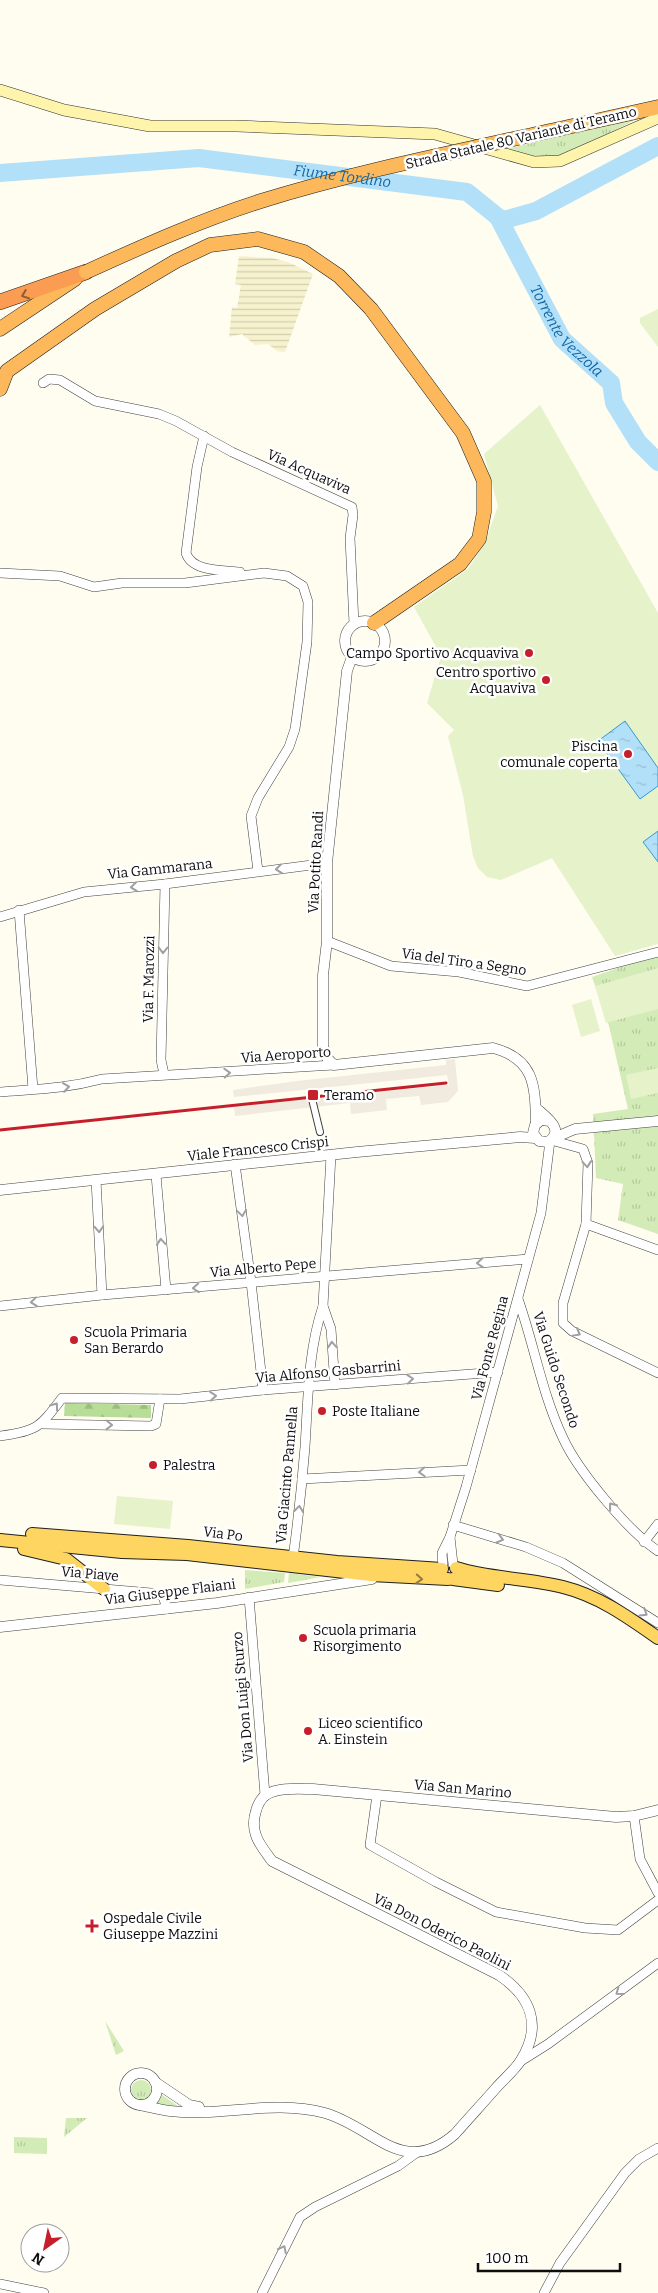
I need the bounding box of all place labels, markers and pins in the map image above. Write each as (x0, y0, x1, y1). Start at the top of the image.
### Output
place label: Campo Sportivo Acquaviva (346, 645, 519, 662)
marker: Campo Sportivo Acquaviva (523, 647, 535, 659)
place label: Centro sportivo Acquaviva (436, 664, 536, 697)
marker: Centro sportivo Acquaviva (540, 674, 552, 686)
place label: Piscina comunale coperta (500, 738, 618, 771)
marker: Piscina comunale coperta (622, 748, 634, 760)
place label: Teramo (324, 1087, 374, 1104)
marker: Teramo (306, 1088, 320, 1102)
place label: Scuola Primaria San Berardo (84, 1324, 188, 1357)
marker: Scuola Primaria San Berardo (68, 1334, 80, 1346)
place label: Poste Italiane (332, 1403, 420, 1420)
marker: Poste Italiane (316, 1405, 328, 1417)
place label: Palestra (163, 1457, 216, 1474)
marker: Palestra (147, 1459, 159, 1471)
place label: Scuola primaria Risorgimento (313, 1622, 417, 1655)
marker: Scuola primaria Risorgimento (297, 1632, 309, 1644)
place label: Liceo scientifico A. Einstein (318, 1715, 423, 1748)
marker: Liceo scientifico A. Einstein (302, 1725, 314, 1737)
place label: Ospedale Civile Giuseppe Mazzini (103, 1910, 218, 1943)
marker: Ospedale Civile Giuseppe Mazzini (85, 1919, 99, 1933)

